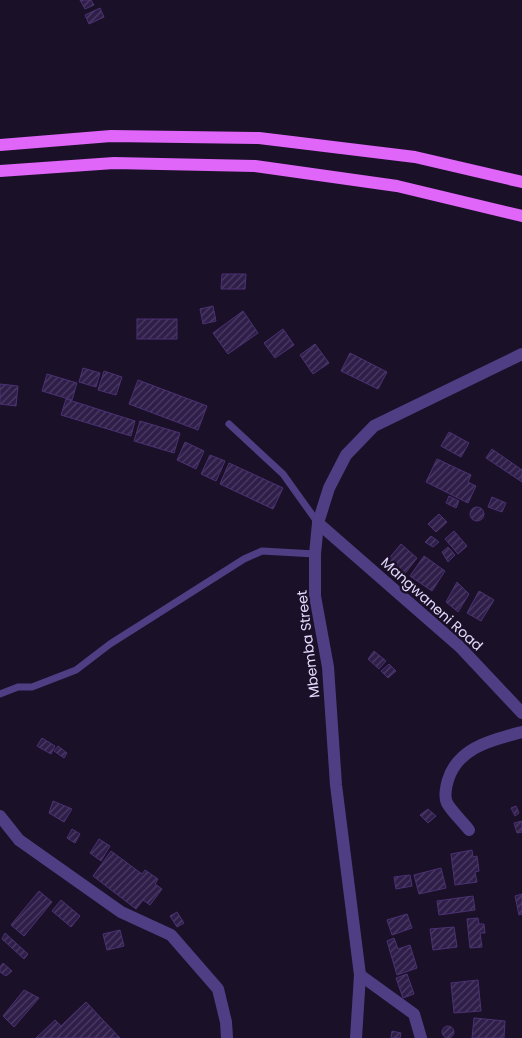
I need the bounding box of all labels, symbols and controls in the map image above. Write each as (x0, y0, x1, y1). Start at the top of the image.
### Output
street label: Mangwaneni Road (377, 553, 487, 655)
street label: Mbemba Street (291, 589, 325, 699)

